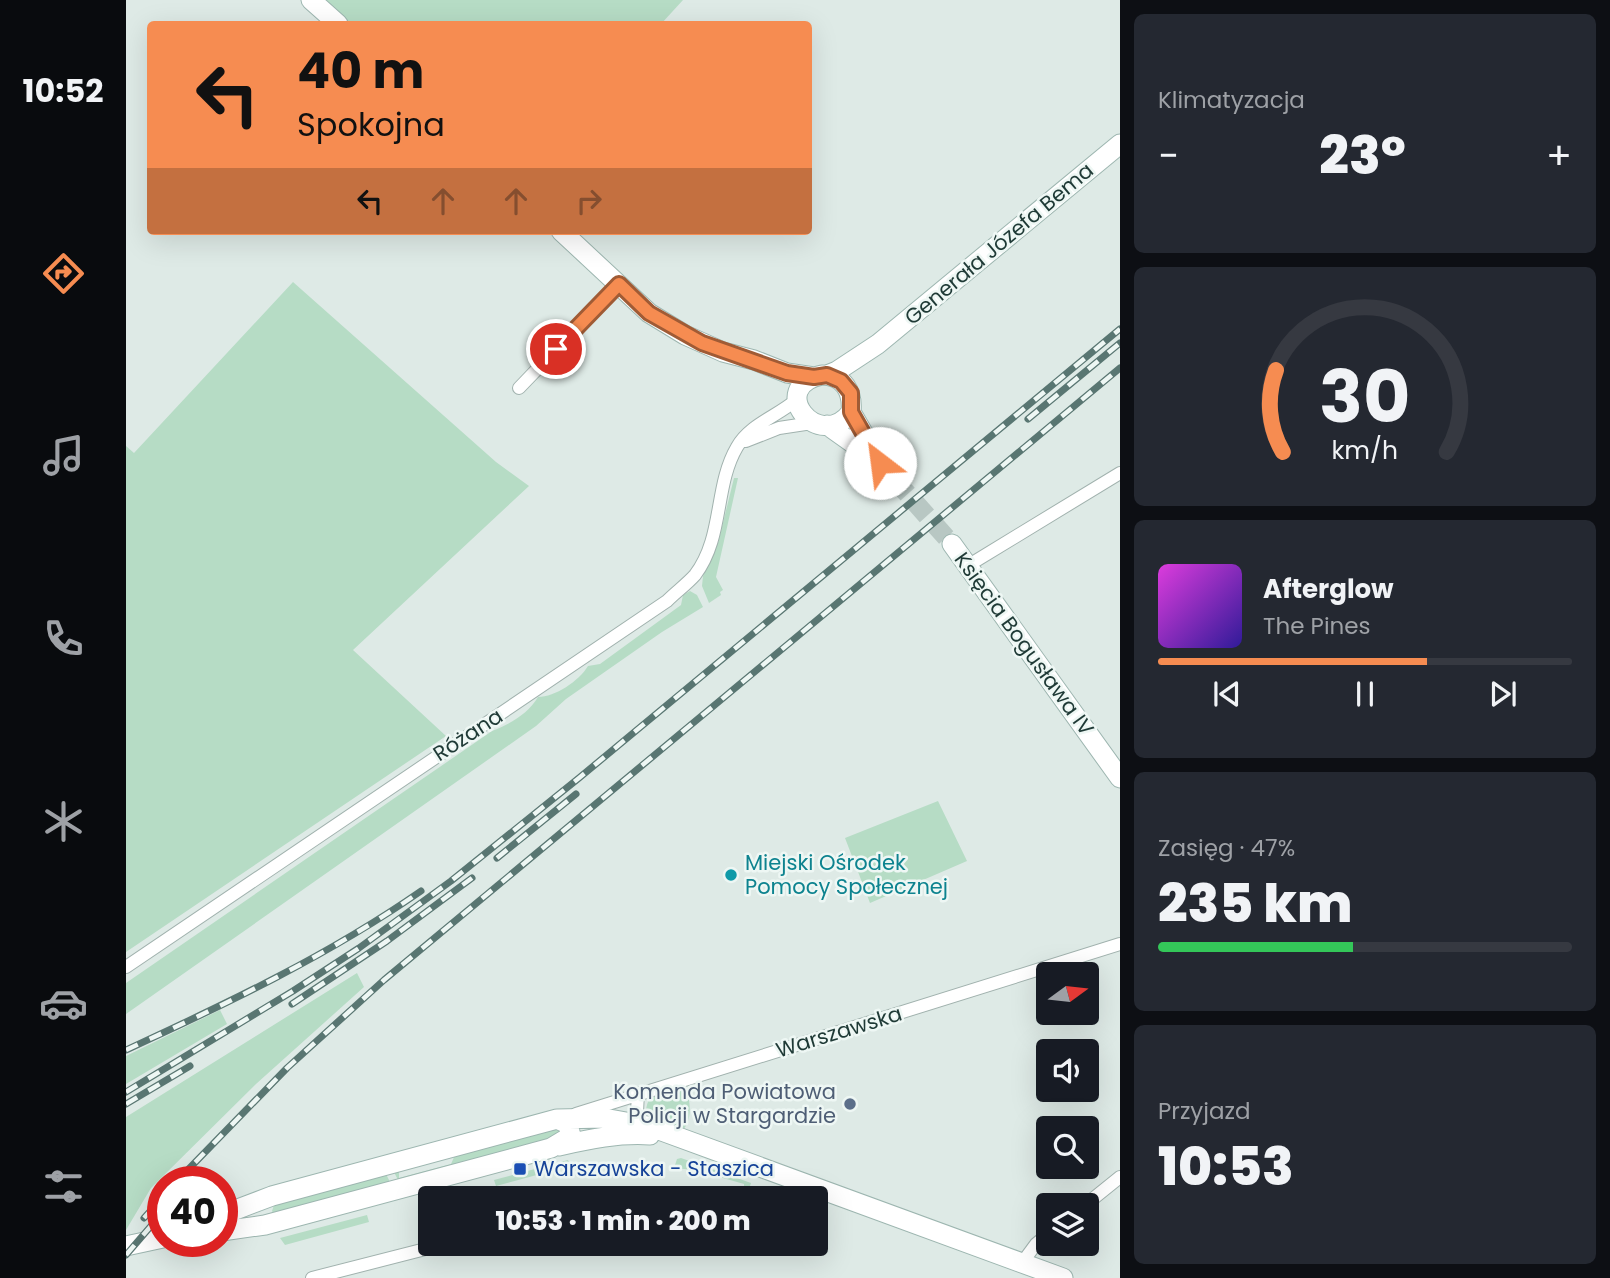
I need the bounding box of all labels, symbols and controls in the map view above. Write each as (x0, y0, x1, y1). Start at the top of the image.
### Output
text: 40 m (297, 37, 424, 105)
icon: left (182, 49, 273, 140)
text: 10:52 (22, 68, 104, 113)
text: Klimatyzacja (1158, 84, 1305, 116)
text: Spokojna (297, 102, 445, 147)
text: 23° (1319, 119, 1406, 192)
text: − (1158, 129, 1179, 182)
text: + (1546, 129, 1572, 182)
street label: Generała Józefa Bema (898, 156, 1099, 331)
icon: left (351, 182, 389, 220)
icon: ahead (424, 182, 462, 220)
icon: ahead (497, 182, 535, 220)
icon: right (570, 182, 608, 220)
icon: directions (39, 249, 88, 298)
pin (526, 319, 586, 379)
icon: arrive (537, 330, 575, 368)
text: 30 (1319, 347, 1411, 448)
position arrow (843, 426, 917, 500)
icon: music (39, 431, 88, 480)
text: km/h (1332, 433, 1398, 468)
street label: Księcia Bogusława IV (948, 546, 1101, 741)
text: Afterglow (1263, 571, 1394, 607)
text: The Pines (1263, 610, 1371, 642)
icon: phone (39, 614, 88, 663)
icon: previous (1208, 675, 1246, 713)
icon: pause (1346, 675, 1384, 713)
icon: next (1484, 675, 1522, 713)
street label: Różana (427, 701, 508, 768)
icon: climate (39, 797, 88, 846)
text: Zasięg · 47% (1158, 832, 1295, 864)
place label: Miejski Ośrodek Pomocy Społecznej (745, 848, 948, 901)
marker: Miejski Ośrodek Pomocy Społecznej (723, 867, 739, 883)
text: 235 km (1158, 867, 1352, 940)
north arrow (1036, 962, 1099, 1026)
map controls (1036, 962, 1099, 1256)
icon: car (39, 979, 88, 1028)
street label: Warszawska (772, 999, 905, 1064)
button: sound (1036, 1039, 1099, 1102)
place label: Komenda Powiatowa Policji w Stargardzie (613, 1077, 836, 1130)
text: Przyjazd (1158, 1095, 1251, 1127)
marker: Komenda Powiatowa Policji w Stargardzie (842, 1096, 858, 1112)
button: search (1036, 1116, 1099, 1179)
text: 10:53 (1158, 1130, 1294, 1203)
place label: Warszawska - Staszica (534, 1154, 774, 1183)
marker: Warszawska - Staszica (512, 1161, 528, 1177)
icon: filters (39, 1162, 88, 1211)
speed limit sign: 40 (147, 1166, 238, 1257)
button: layers (1036, 1193, 1099, 1256)
text: 10:53 · 1 min · 200 m (496, 1203, 750, 1239)

